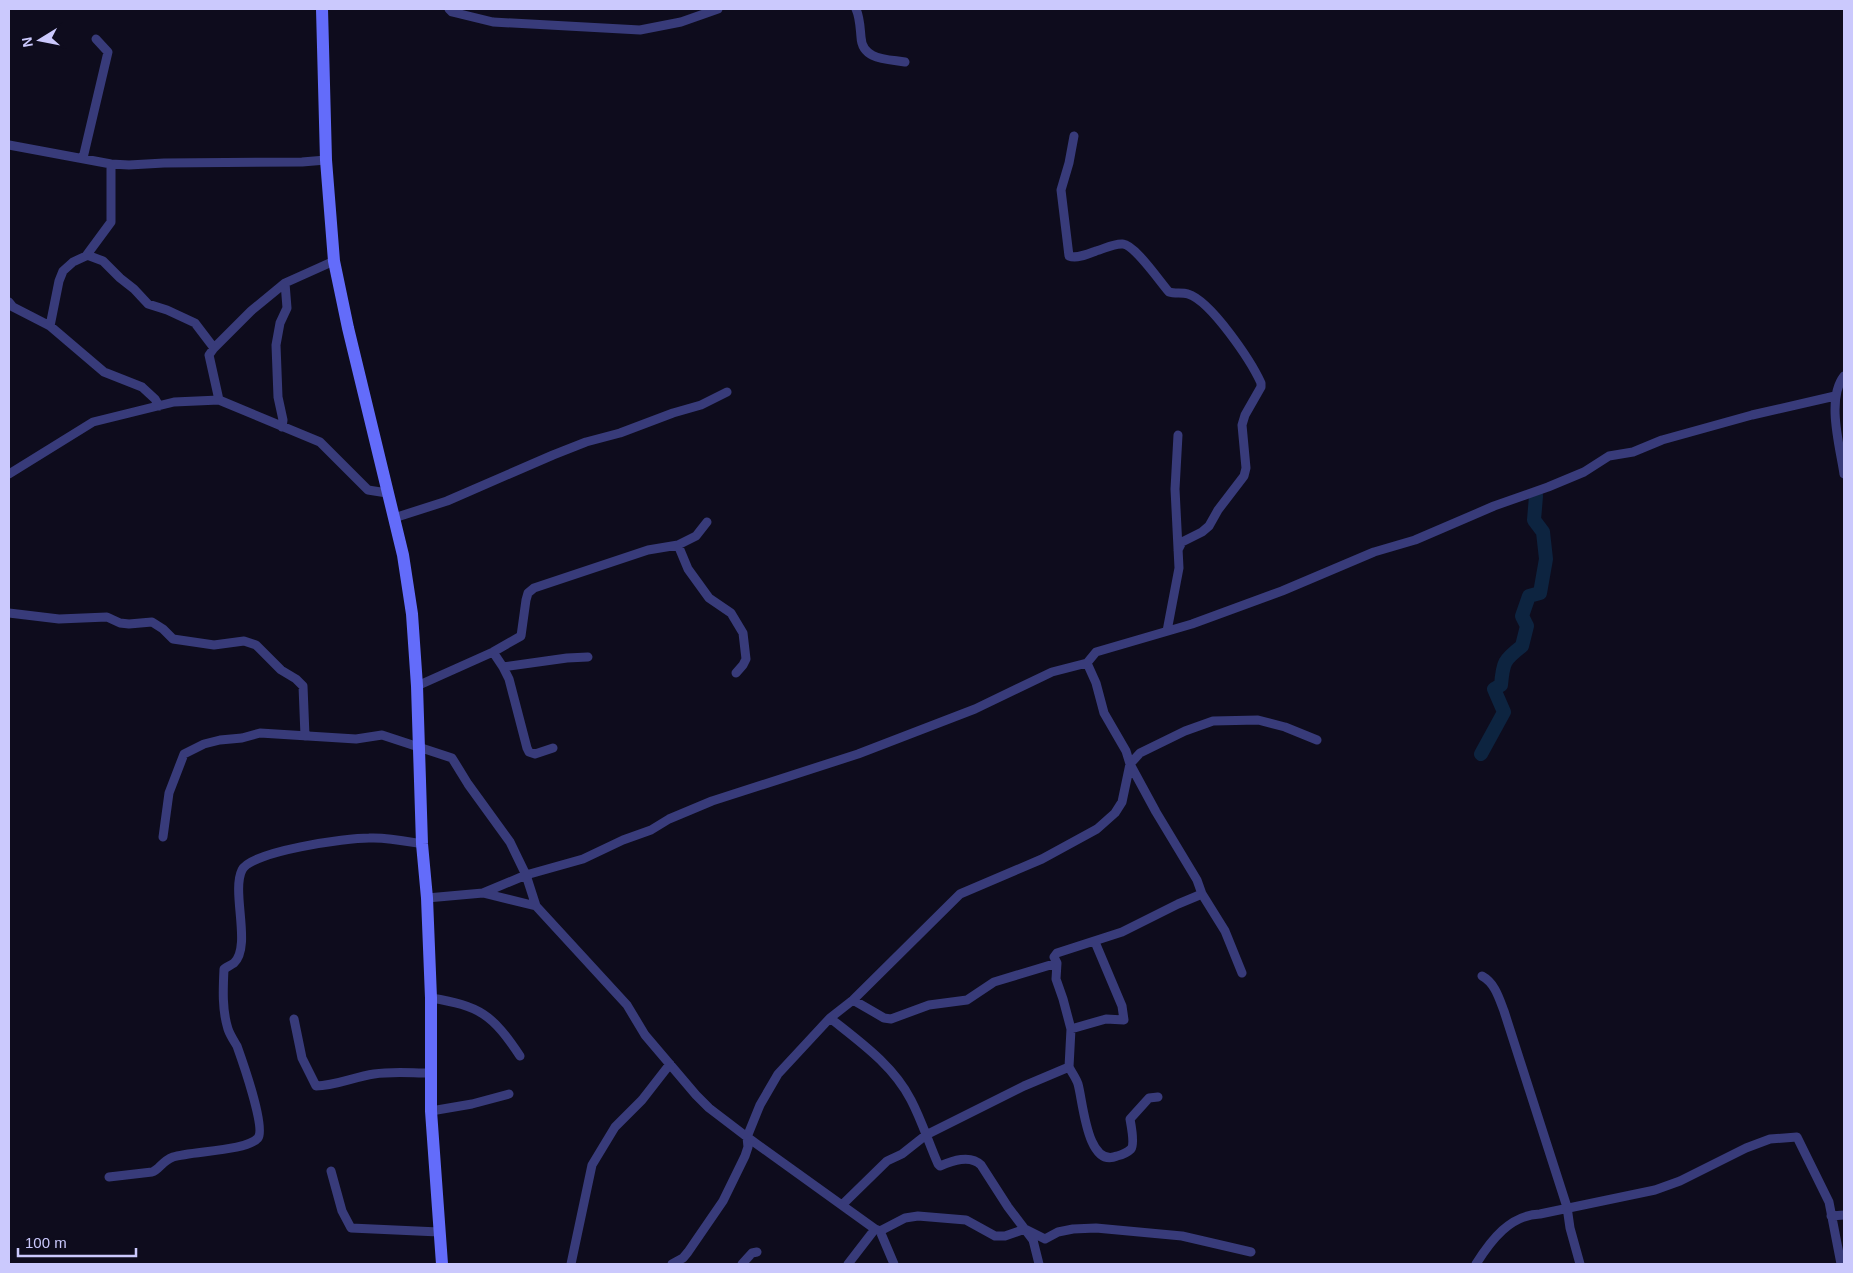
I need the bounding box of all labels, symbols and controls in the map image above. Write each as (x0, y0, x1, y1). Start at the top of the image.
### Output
north arrow (15, 15, 65, 65)
text: N (18, 36, 36, 49)
scale bar (18, 1226, 135, 1258)
text: 100 m (25, 1234, 67, 1251)

